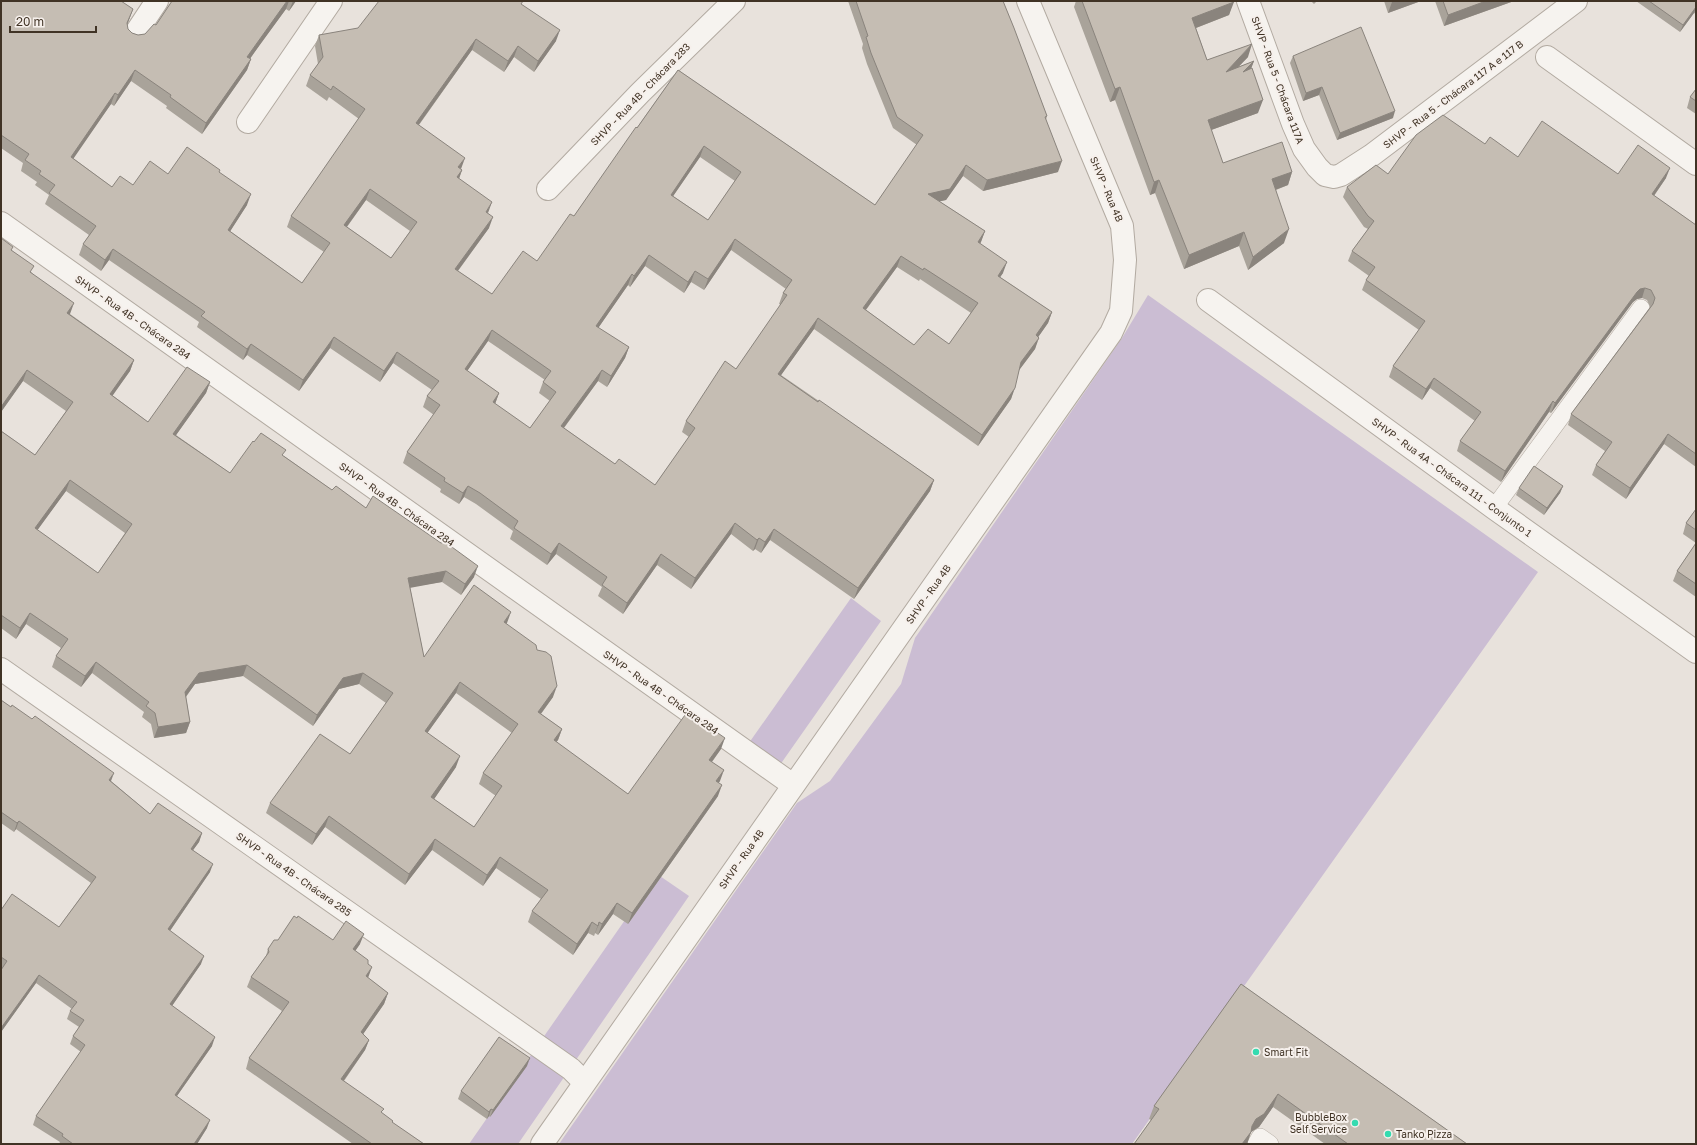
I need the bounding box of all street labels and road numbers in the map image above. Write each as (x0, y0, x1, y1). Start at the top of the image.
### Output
street label: SHVP - Rua 5 - Chácara 117A (1249, 15, 1307, 146)
street label: SHVP - Rua 5 - Chácara 117 A e 117 B (1381, 37, 1526, 151)
street label: SHVP - Rua 4B - Chácara 283 (588, 40, 692, 148)
street label: SHVP - Rua 4B (1088, 155, 1126, 224)
street label: SHVP - Rua 4B - Chácara 284 (73, 272, 193, 362)
street label: SHVP - Rua 4A - Chácara 111 - Conjunto 1 (1370, 415, 1534, 539)
street label: SHVP - Rua 4B - Chácara 284 (337, 459, 457, 549)
street label: SHVP - Rua 4B (903, 562, 953, 626)
street label: SHVP - Rua 4B - Chácara 284 (601, 647, 721, 737)
street label: SHVP - Rua 4B (716, 827, 766, 891)
street label: SHVP - Rua 4B - Chácara 285 (234, 830, 354, 919)

